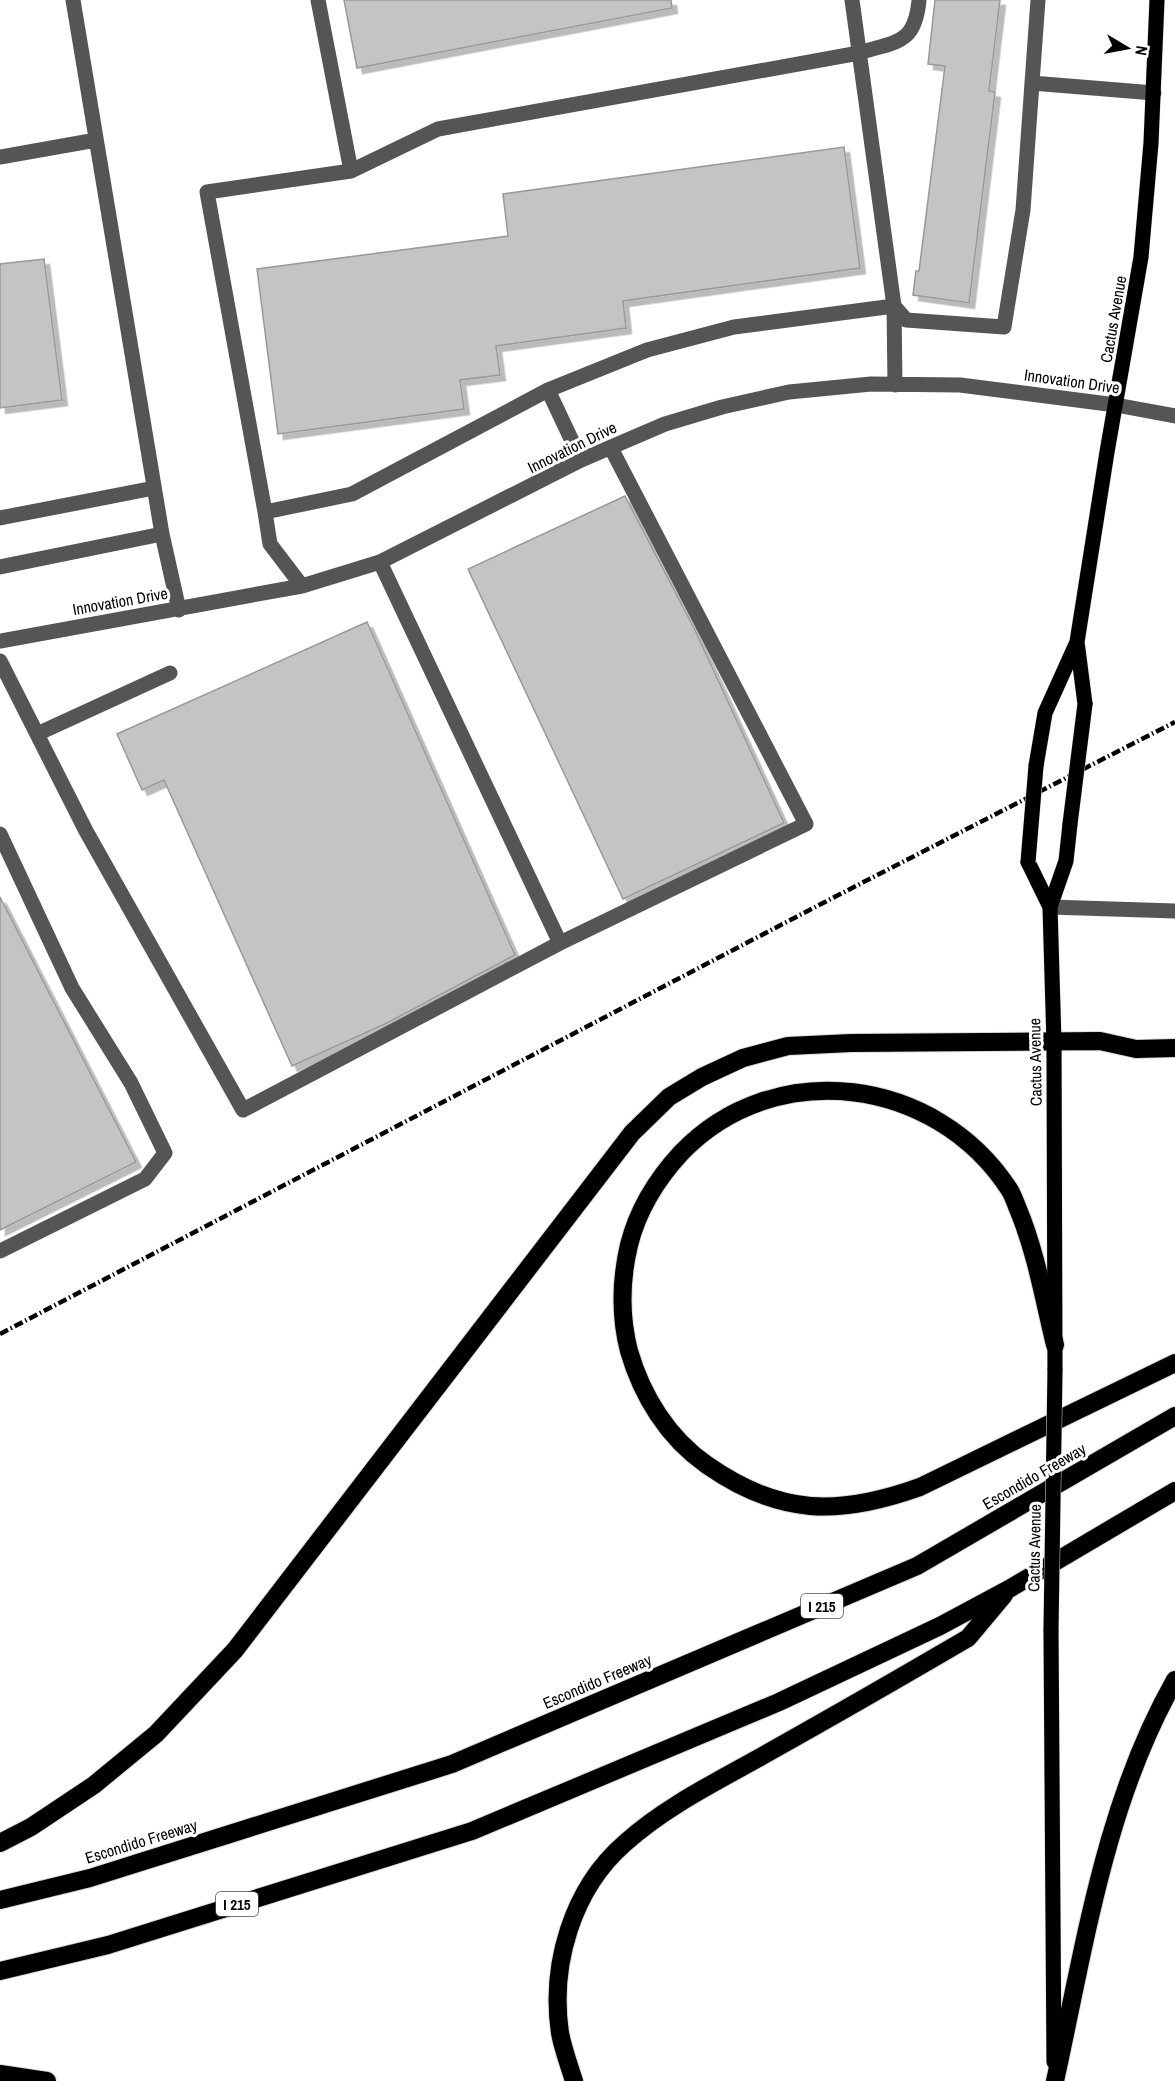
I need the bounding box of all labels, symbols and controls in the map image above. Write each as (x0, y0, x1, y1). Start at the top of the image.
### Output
north arrow (1097, 18, 1157, 78)
text: N (1130, 44, 1153, 57)
street label: Cactus Avenue (1095, 274, 1131, 364)
street label: Innovation Drive (1023, 363, 1121, 399)
street label: Innovation Drive (524, 416, 620, 478)
street label: Innovation Drive (71, 582, 169, 620)
street label: Cactus Avenue (1023, 1018, 1047, 1106)
street label: Escondido Freeway (978, 1437, 1090, 1515)
street label: Cactus Avenue (1022, 1504, 1046, 1592)
road number: I 215 (801, 1594, 843, 1618)
street label: Escondido Freeway (539, 1648, 655, 1714)
street label: Escondido Freeway (82, 1813, 200, 1868)
road number: I 215 (216, 1892, 258, 1916)

